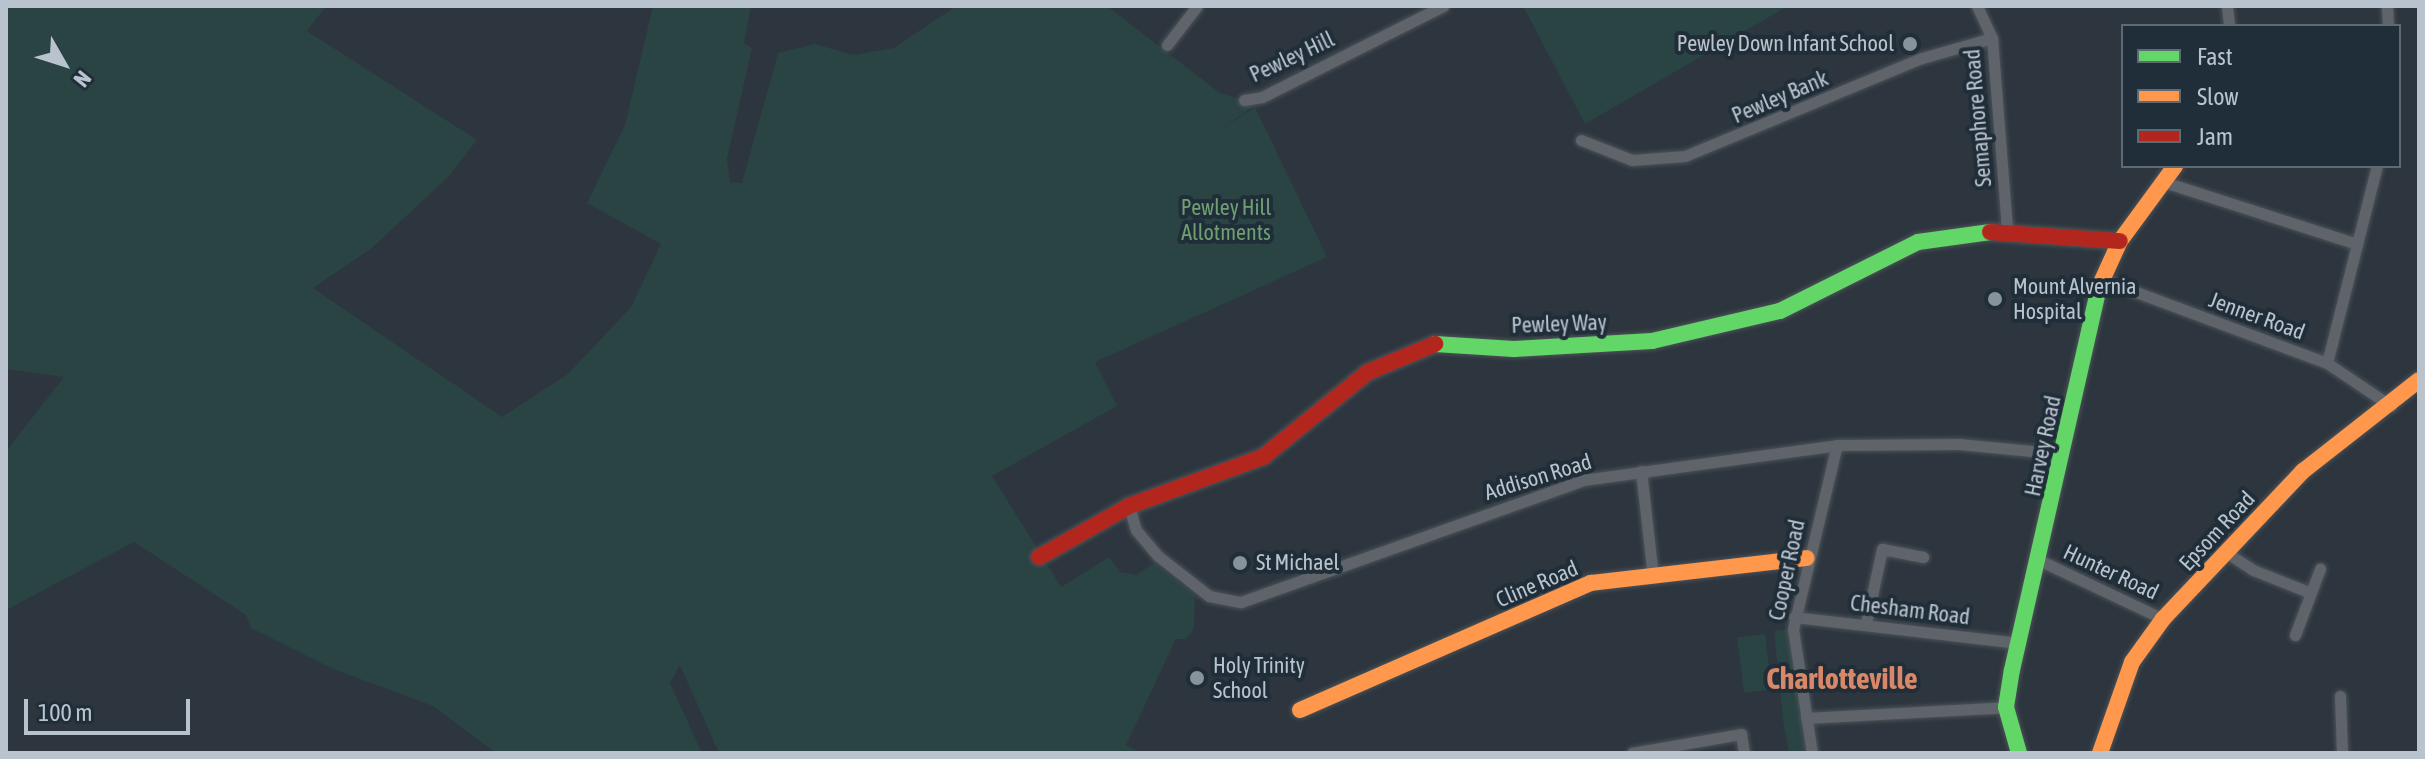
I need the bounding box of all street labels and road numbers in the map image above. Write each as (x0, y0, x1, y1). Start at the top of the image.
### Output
street label: Pewley Hill (1245, 26, 1339, 88)
street label: Semaphore Road (1959, 48, 1997, 188)
street label: Pewley Bank (1728, 65, 1832, 129)
street label: Jenner Road (2206, 287, 2308, 345)
street label: Pewley Way (1511, 309, 1607, 339)
street label: Harvey Road (2019, 393, 2067, 499)
street label: Addison Road (1481, 448, 1595, 506)
street label: Epsom Road (2174, 486, 2260, 576)
street label: Cooper Road (1763, 517, 1811, 623)
street label: Hunter Road (2059, 539, 2163, 605)
street label: Cline Road (1492, 555, 1582, 613)
street label: Chesham Road (1849, 590, 1971, 630)

